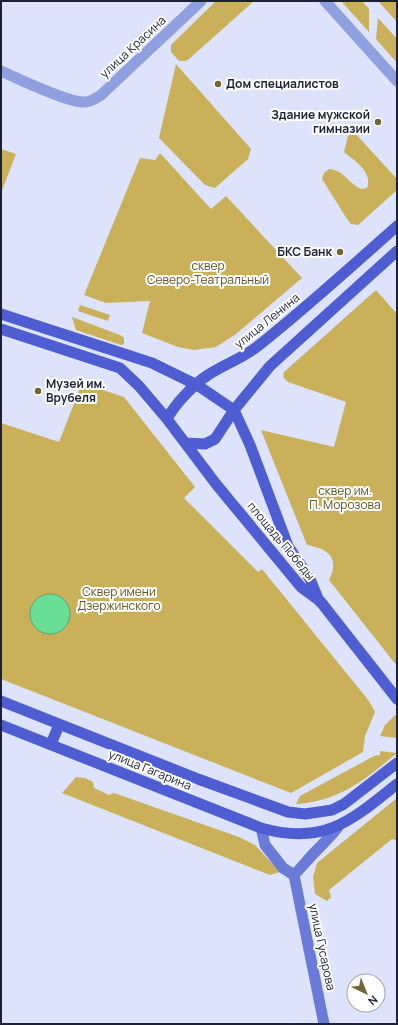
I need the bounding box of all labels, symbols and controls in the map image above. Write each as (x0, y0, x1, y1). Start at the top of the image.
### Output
street label: улица Красина (96, 12, 169, 82)
place label: Дом специалистов (226, 75, 339, 92)
marker: Дом специалистов (213, 79, 223, 89)
place label: Здание мужской гимназии (271, 106, 370, 137)
marker: Здание мужской гимназии (373, 117, 383, 127)
place label: БКС Банк (277, 243, 333, 260)
marker: БКС Банк (335, 247, 345, 257)
park label: сквер Северо-Театральный (147, 257, 269, 288)
street label: улица Ленина (230, 289, 303, 352)
place label: Музей им. Врубеля (46, 375, 106, 406)
marker: Музей им. Врубеля (33, 386, 43, 396)
park label: сквер им. П. Морозова (309, 482, 381, 513)
street label: площадь Победы (244, 498, 319, 583)
park label: Сквер имени Дзержинского (77, 583, 161, 614)
street label: улица Гагарина (106, 745, 194, 794)
street label: улица Гусарова (305, 902, 340, 992)
north arrow (346, 973, 386, 1013)
text: N (365, 992, 381, 1009)

